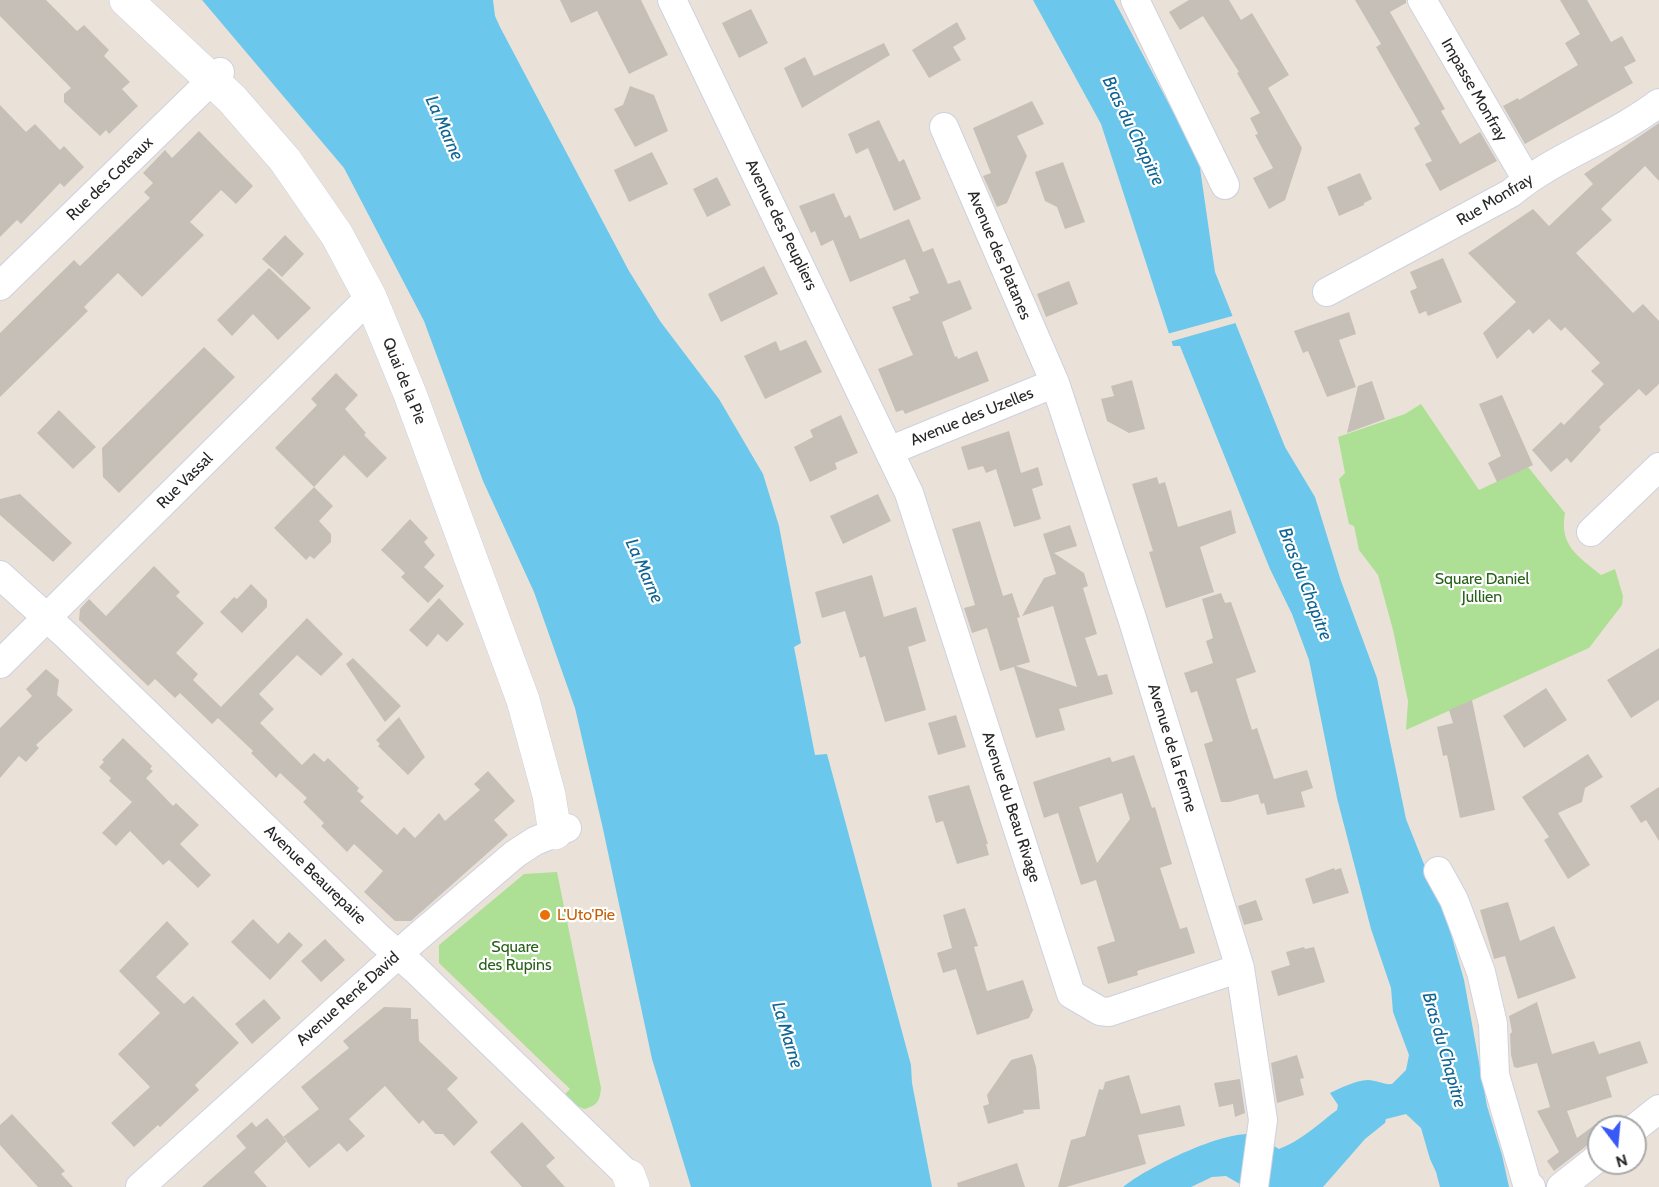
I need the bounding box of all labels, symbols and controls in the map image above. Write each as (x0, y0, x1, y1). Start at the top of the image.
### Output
street label: Impasse Monfray (1437, 35, 1511, 145)
water label: Bras du Chapitre (1097, 73, 1169, 189)
water label: La Marne (420, 93, 468, 163)
street label: Rue des Coteaux (63, 133, 157, 225)
street label: Avenue des Peupliers (741, 156, 821, 294)
street label: Rue Monfray (1453, 170, 1537, 230)
street label: Avenue des Platanes (963, 187, 1035, 323)
street label: Quai de la Pie (378, 335, 430, 427)
street label: Avenue des Uzelles (908, 384, 1036, 450)
street label: Rue Vassal (153, 449, 217, 513)
water label: Bras du Chapitre (1274, 525, 1336, 643)
water label: La Marne (620, 536, 668, 606)
park label: Square Daniel Jullien (1435, 569, 1529, 607)
street label: Avenue de la Ferme (1143, 682, 1201, 814)
street label: Avenue du Beau Rivage (978, 729, 1044, 885)
street label: Avenue Beaurepaire (260, 821, 370, 929)
place label: L'Uto'Pie (557, 905, 615, 925)
marker: L'Uto'Pie (538, 908, 552, 922)
park label: Square des Rupins (478, 937, 552, 975)
street label: Avenue René David (293, 948, 403, 1050)
water label: Bras du Chapitre (1417, 990, 1471, 1110)
water label: La Marne (767, 999, 807, 1071)
north arrow (1587, 1115, 1647, 1175)
text: N (1613, 1150, 1630, 1172)

